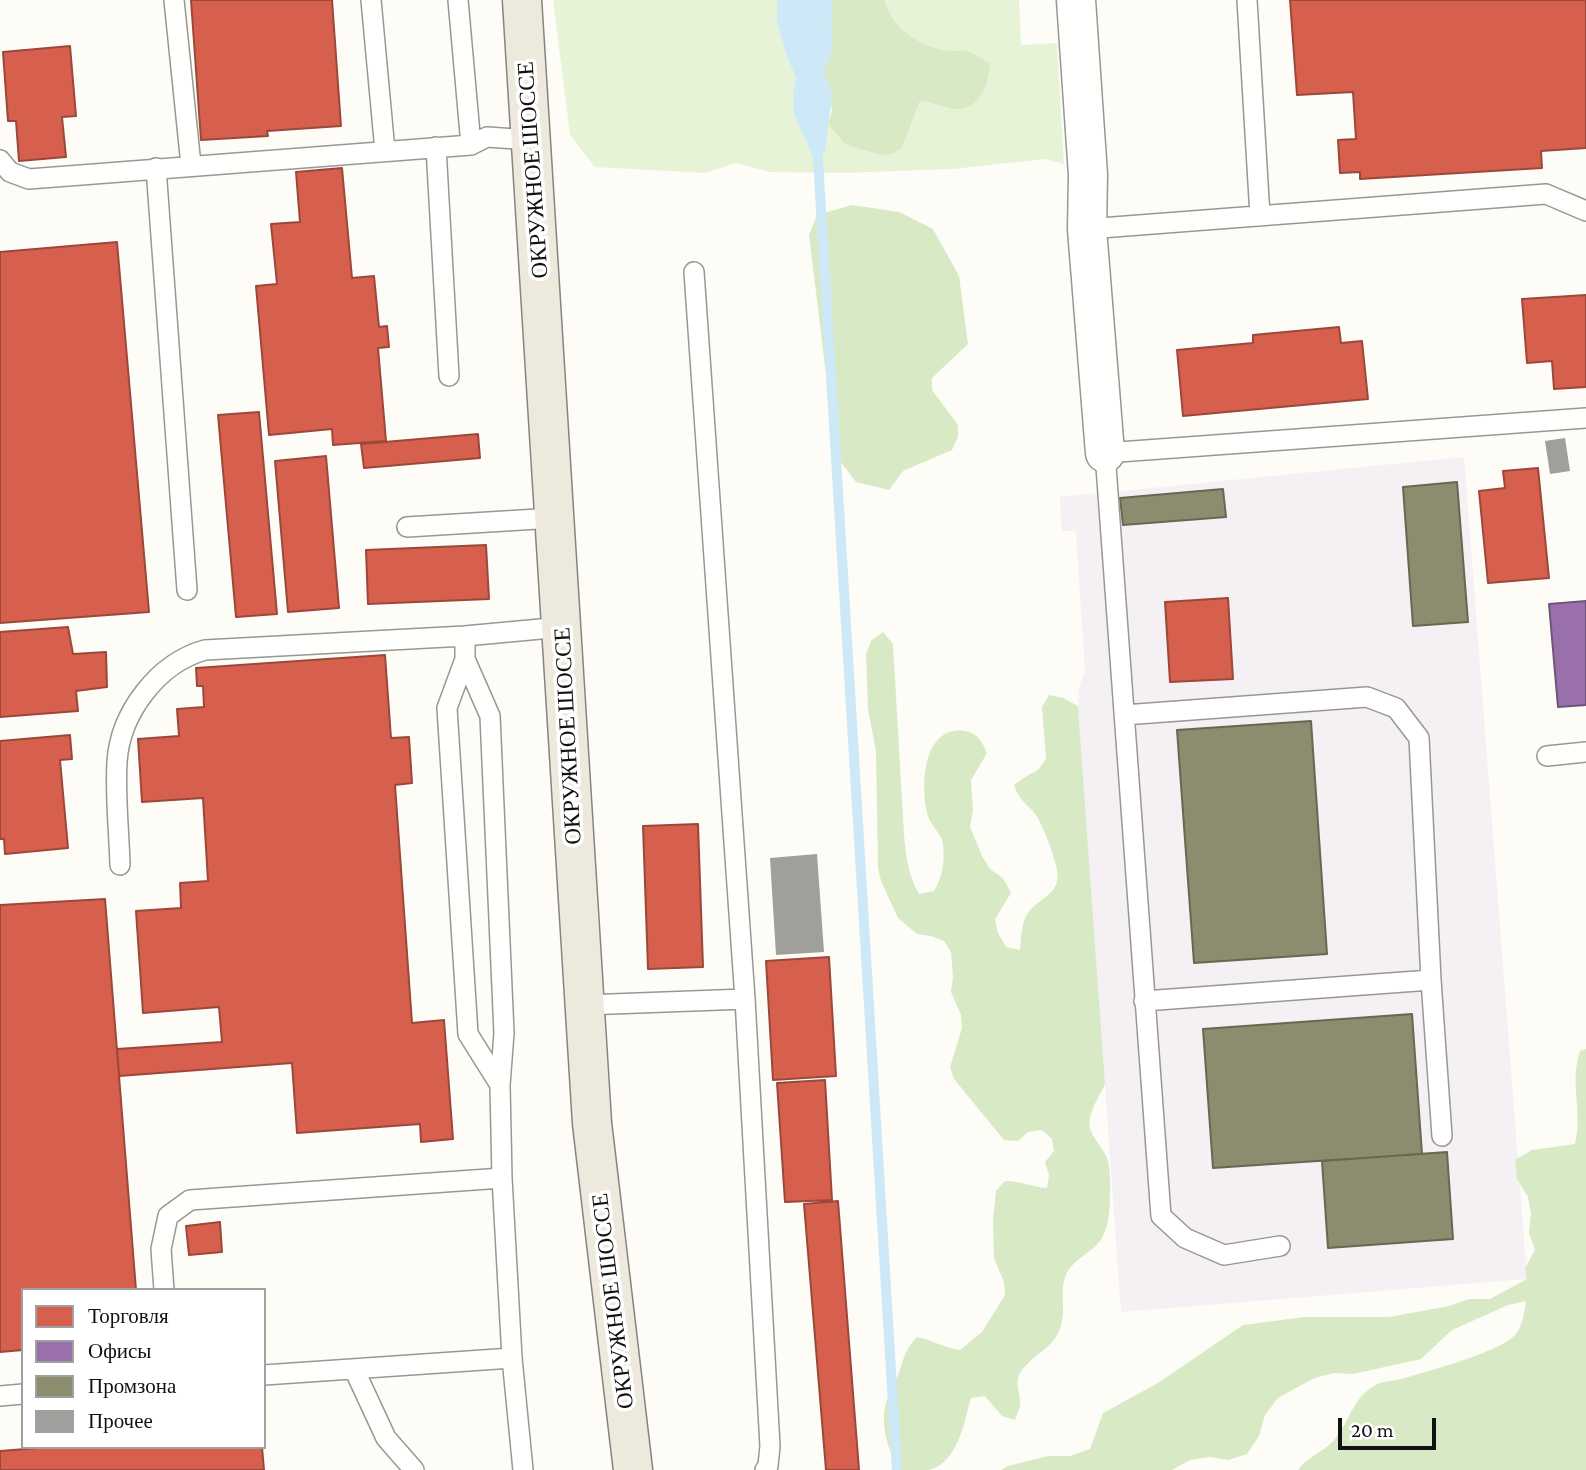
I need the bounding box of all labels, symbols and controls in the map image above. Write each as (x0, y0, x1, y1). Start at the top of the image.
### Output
street label: ОКРУЖНОЕ ШОССЕ (512, 61, 554, 279)
street label: ОКРУЖНОЕ ШОССЕ (549, 627, 587, 845)
street label: ОКРУЖНОЕ ШОССЕ (586, 1191, 640, 1411)
legend (21, 1288, 266, 1449)
text: Торговля (88, 1304, 169, 1328)
text: Офисы (88, 1339, 151, 1363)
text: Промзона (88, 1374, 176, 1398)
scale bar (1341, 1404, 1439, 1448)
text: Прочее (88, 1409, 153, 1433)
text: 20 m (1351, 1418, 1394, 1442)

